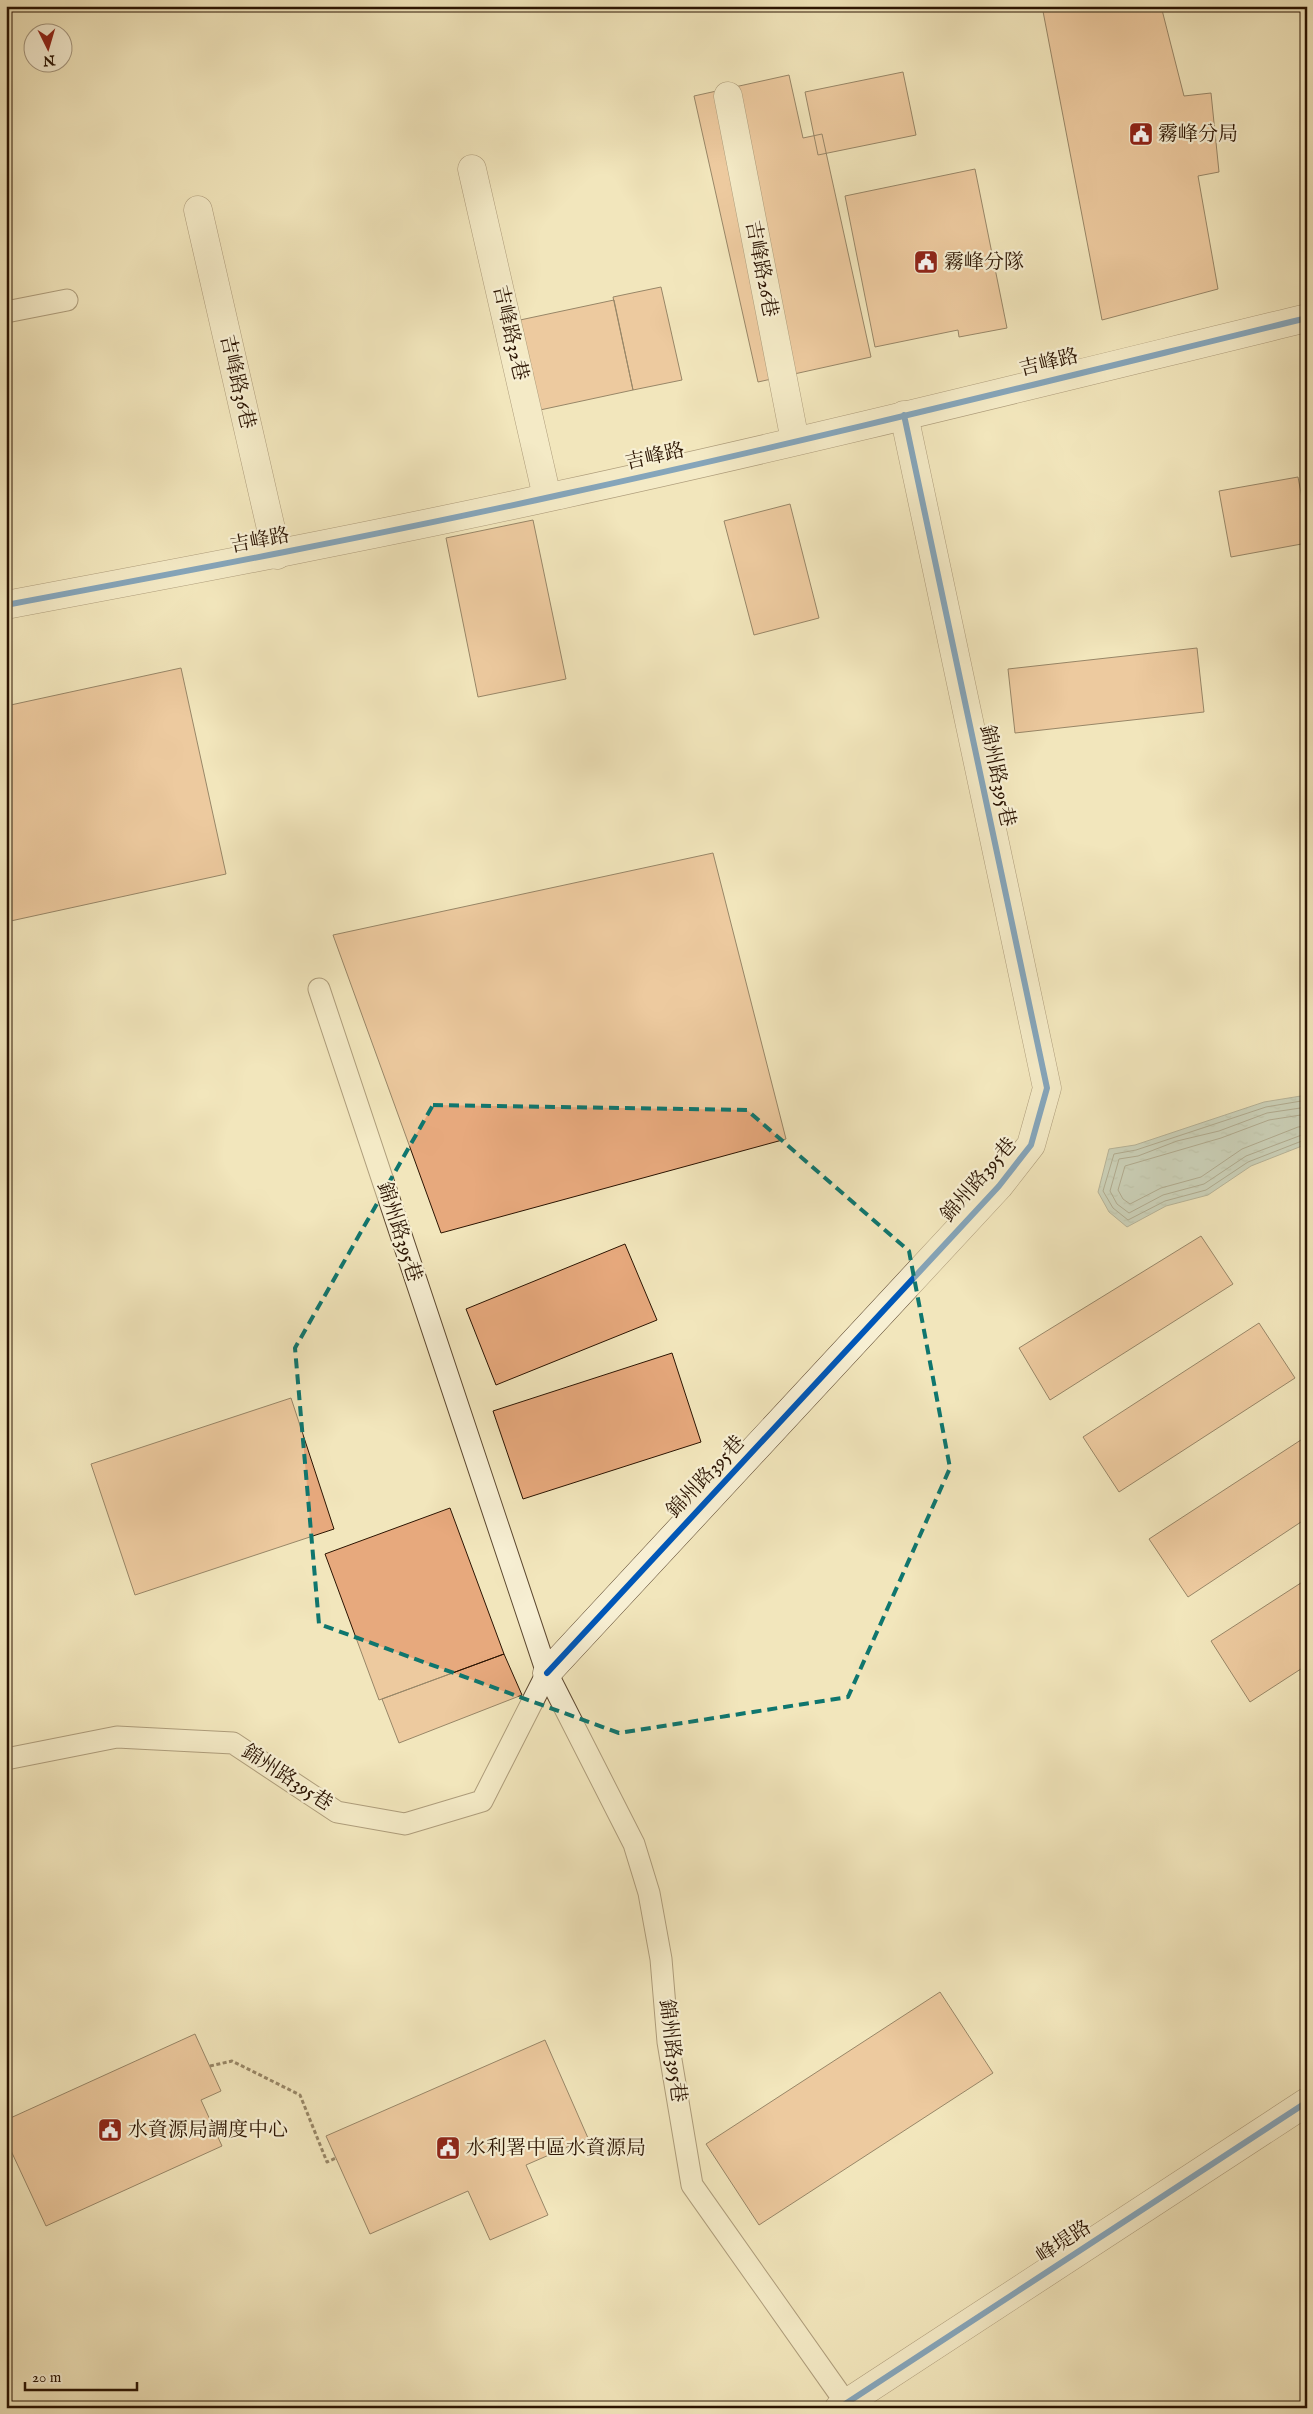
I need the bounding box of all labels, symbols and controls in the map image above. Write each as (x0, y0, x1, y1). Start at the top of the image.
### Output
north arrow (22, 22, 72, 72)
text: N (42, 50, 57, 69)
public building icon: 霧峰分局 (1128, 121, 1154, 147)
place label: 霧峰分局 (1158, 122, 1238, 147)
street label: 吉峰路26巷 (739, 219, 783, 319)
public building icon: 霧峰分隊 (913, 249, 939, 275)
place label: 霧峰分隊 (944, 250, 1024, 275)
street label: 吉峰路32巷 (487, 283, 533, 383)
street label: 吉峰路36巷 (214, 332, 260, 432)
street label: 吉峰路 (1017, 344, 1081, 382)
street label: 吉峰路 (623, 438, 687, 476)
street label: 吉峰路 (228, 523, 292, 559)
street label: 錦州路395巷 (974, 723, 1020, 829)
street label: 錦州路395巷 (936, 1133, 1022, 1227)
street label: 錦州路395巷 (371, 1179, 427, 1285)
street label: 錦州路395巷 (662, 1431, 750, 1523)
street label: 錦州路395巷 (237, 1739, 337, 1817)
street label: 錦州路395巷 (653, 1998, 691, 2104)
public building icon: 水資源局調度中心 (97, 2117, 123, 2143)
place label: 水資源局調度中心 (128, 2118, 288, 2143)
public building icon: 水利署中區水資源局 (435, 2135, 461, 2161)
place label: 水利署中區水資源局 (466, 2136, 646, 2161)
street label: 峰堤路 (1032, 2215, 1096, 2269)
scale bar (25, 2359, 138, 2391)
text: 20 m (32, 2368, 62, 2387)

